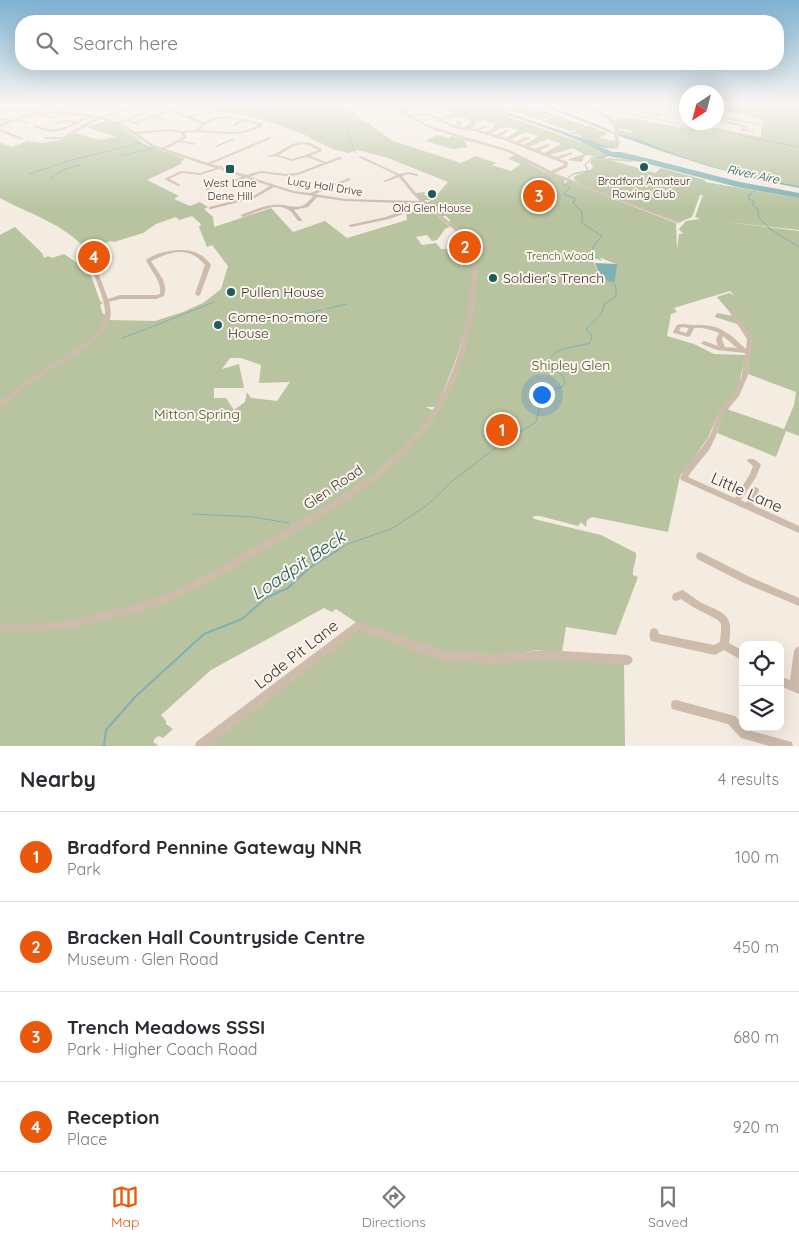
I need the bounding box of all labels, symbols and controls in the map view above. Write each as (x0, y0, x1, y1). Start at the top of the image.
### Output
search box (15, 15, 784, 70)
icon: search (33, 29, 61, 57)
text: Search here (73, 31, 178, 55)
north arrow (679, 85, 724, 130)
marker: Bradford Amateur Rowing Club (638, 161, 650, 173)
water label: River Aire (725, 161, 782, 187)
marker: West Lane Dene Hill (224, 163, 236, 175)
street label: Lucy Hall Drive (286, 173, 364, 199)
place label: Bradford Amateur Rowing Club (598, 174, 691, 201)
place label: West Lane Dene Hill (203, 176, 257, 203)
pin: 3 (523, 177, 555, 215)
marker: Old Glen House (426, 188, 438, 200)
place label: Old Glen House (393, 201, 471, 215)
pin: 2 (449, 228, 481, 266)
pin: 4 (78, 238, 110, 276)
park label: Trench Wood (526, 249, 594, 263)
place label: Soldier's Trench (503, 269, 604, 287)
marker: Soldier's Trench (487, 272, 499, 284)
place label: Pullen House (241, 283, 324, 301)
marker: Pullen House (225, 286, 237, 298)
place label: Come-no-more House (228, 308, 328, 342)
marker: Come-no-more House (212, 319, 224, 331)
park label: Shipley Glen (532, 356, 610, 374)
your location (529, 382, 555, 408)
park label: Mitton Spring (154, 405, 240, 423)
pin: 1 (486, 411, 518, 449)
street label: Glen Road (300, 461, 366, 513)
street label: Little Lane (708, 467, 786, 517)
water label: Loadpit Beck (246, 524, 351, 605)
street label: Lode Pit Lane (250, 615, 342, 693)
map controls (739, 641, 784, 731)
button: locate (739, 641, 784, 686)
button: layers (739, 686, 784, 731)
text: Nearby (20, 766, 96, 792)
text: 4 results (718, 769, 779, 789)
text: Bradford Pennine Gateway NNR (67, 835, 362, 859)
text: 1 (33, 847, 39, 867)
text: 100 m (735, 847, 779, 867)
text: Park (67, 859, 101, 879)
text: Bracken Hall Countryside Centre (67, 925, 365, 949)
text: 2 (31, 937, 41, 957)
text: 450 m (733, 937, 779, 957)
text: Museum · Glen Road (67, 949, 218, 969)
text: Trench Meadows SSSI (67, 1015, 265, 1039)
text: 3 (32, 1027, 40, 1047)
text: 680 m (733, 1027, 779, 1047)
text: Park · Higher Coach Road (67, 1039, 258, 1059)
text: Reception (67, 1105, 160, 1129)
text: 4 (31, 1117, 41, 1137)
text: 920 m (733, 1117, 779, 1137)
text: Place (67, 1129, 107, 1149)
tab: Map (111, 1183, 140, 1231)
tab: Directions (362, 1183, 426, 1231)
tab: Saved (648, 1183, 688, 1231)

